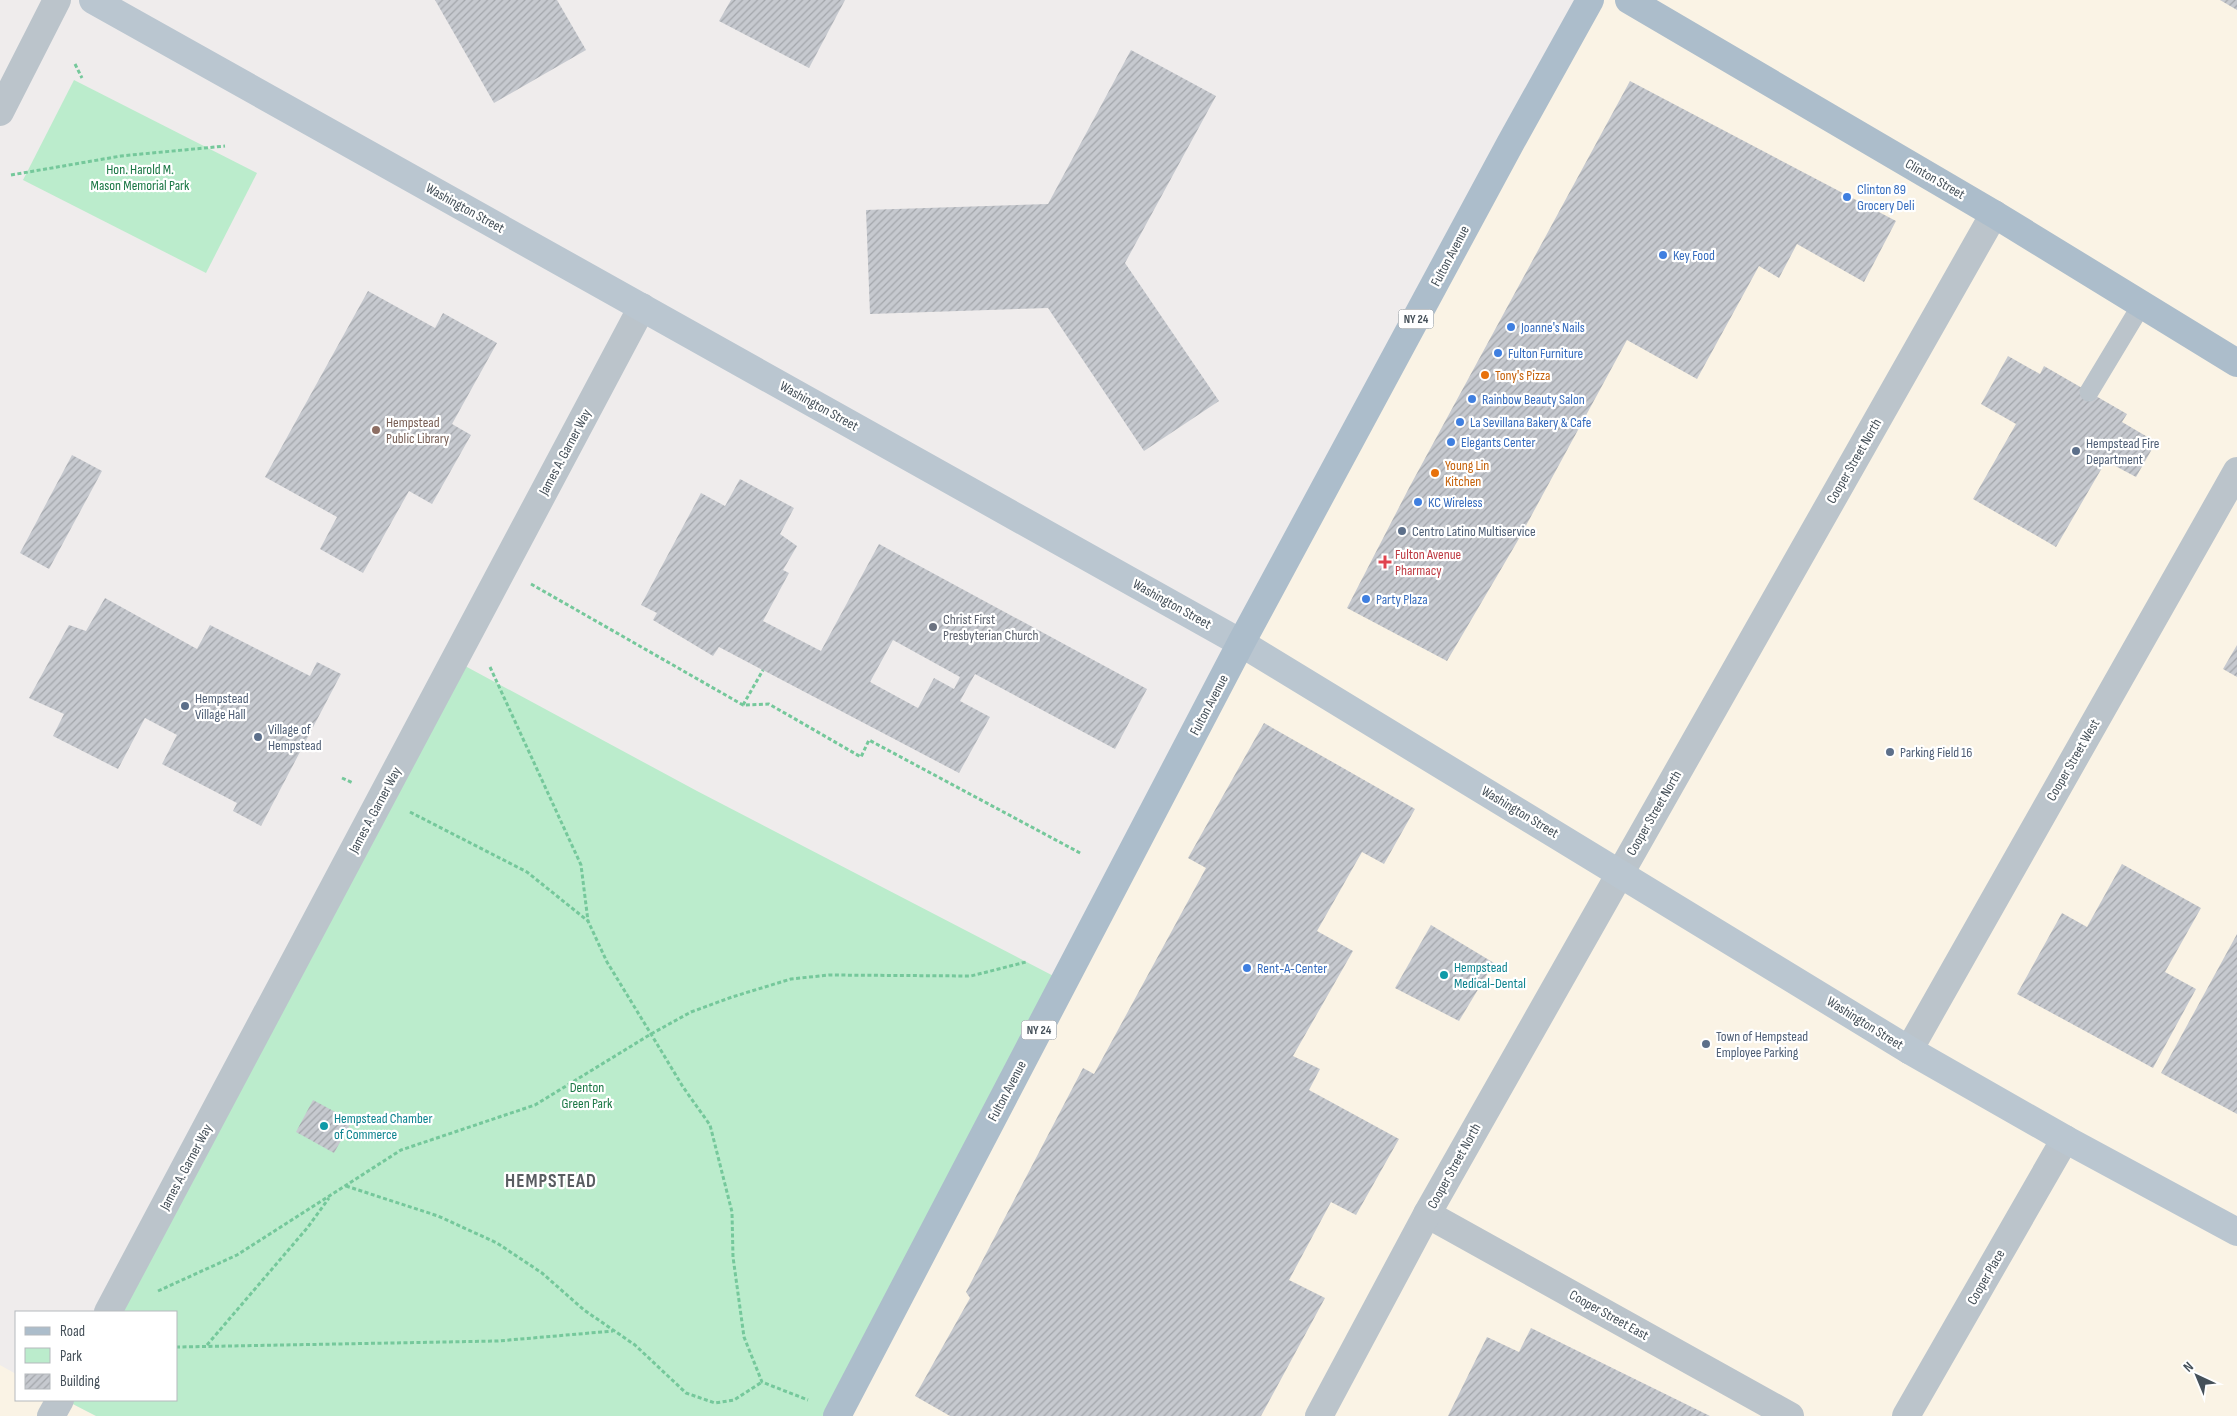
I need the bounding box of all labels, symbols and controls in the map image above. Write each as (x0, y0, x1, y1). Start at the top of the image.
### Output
street label: Clinton Street (1902, 155, 1968, 203)
park label: Hon. Harold M. Mason Memorial Park (91, 161, 190, 194)
street label: Washington Street (423, 179, 507, 237)
place label: Clinton 89 Grocery Deli (1857, 181, 1915, 214)
marker: Clinton 89 Grocery Deli (1841, 191, 1853, 203)
street label: Fulton Avenue (1427, 223, 1473, 289)
place label: Key Food (1673, 247, 1715, 264)
marker: Key Food (1657, 249, 1669, 261)
road number: NY 24 (1398, 310, 1434, 328)
place label: Joanne's Nails (1520, 319, 1585, 336)
marker: Joanne's Nails (1505, 321, 1517, 333)
place label: Fulton Furniture (1508, 345, 1583, 362)
marker: Fulton Furniture (1492, 347, 1504, 359)
place label: Tony's Pizza (1495, 367, 1550, 384)
marker: Tony's Pizza (1479, 369, 1491, 381)
street label: Washington Street (777, 377, 861, 435)
place label: Rainbow Beauty Salon (1482, 391, 1585, 408)
marker: Rainbow Beauty Salon (1466, 393, 1478, 405)
street label: James A. Garner Way (535, 406, 595, 499)
place label: Hempstead Public Library (386, 414, 450, 447)
place label: La Sevillana Bakery & Cafe (1470, 414, 1591, 431)
marker: La Sevillana Bakery & Cafe (1454, 416, 1466, 428)
street label: Cooper Street North (1823, 416, 1885, 506)
marker: Hempstead Public Library (370, 424, 382, 436)
place label: Elegants Center (1461, 434, 1536, 451)
place label: Hempstead Fire Department (2086, 435, 2159, 468)
marker: Elegants Center (1445, 436, 1457, 448)
marker: Hempstead Fire Department (2070, 445, 2082, 457)
place label: Young Lin Kitchen (1445, 457, 1489, 490)
marker: Young Lin Kitchen (1429, 467, 1441, 479)
place label: KC Wireless (1428, 494, 1482, 511)
marker: KC Wireless (1412, 496, 1424, 508)
place label: Centro Latino Multiservice (1412, 523, 1536, 540)
marker: Centro Latino Multiservice (1396, 525, 1408, 537)
place label: Fulton Avenue Pharmacy (1395, 546, 1461, 579)
marker: Fulton Avenue Pharmacy (1379, 556, 1391, 568)
street label: Washington Street (1130, 575, 1214, 633)
place label: Party Plaza (1376, 591, 1428, 608)
marker: Party Plaza (1360, 593, 1372, 605)
place label: Christ First Presbyterian Church (943, 611, 1039, 644)
marker: Christ First Presbyterian Church (927, 621, 939, 633)
street label: Fulton Avenue (1186, 672, 1232, 738)
place label: Hempstead Village Hall (195, 690, 249, 723)
marker: Hempstead Village Hall (179, 700, 191, 712)
street label: Cooper Street West (2043, 716, 2103, 804)
place label: Village of Hempstead (268, 721, 322, 754)
marker: Village of Hempstead (252, 731, 264, 743)
place label: Parking Field 16 (1900, 744, 1972, 761)
marker: Parking Field 16 (1884, 746, 1896, 758)
street label: James A. Garner Way (345, 764, 405, 857)
street label: Cooper Street North (1623, 768, 1685, 858)
street label: Washington Street (1478, 782, 1562, 842)
place label: Hempstead Medical-Dental (1454, 959, 1526, 992)
place label: Rent-A-Center (1257, 960, 1327, 977)
marker: Rent-A-Center (1241, 962, 1253, 974)
marker: Hempstead Medical-Dental (1438, 969, 1450, 981)
street label: Washington Street (1824, 993, 1906, 1053)
road number: NY 24 (1022, 1020, 1056, 1040)
place label: Town of Hempstead Employee Parking (1716, 1028, 1808, 1061)
marker: Town of Hempstead Employee Parking (1700, 1038, 1712, 1050)
street label: Fulton Avenue (984, 1058, 1030, 1124)
park label: Denton Green Park (562, 1079, 613, 1112)
place label: Hempstead Chamber of Commerce (334, 1110, 432, 1143)
marker: Hempstead Chamber of Commerce (318, 1120, 330, 1132)
street label: Cooper Street North (1424, 1120, 1484, 1212)
street label: James A. Garner Way (156, 1121, 216, 1214)
district label: HEMPSTEAD (505, 1170, 597, 1193)
street label: Cooper Place (1963, 1246, 2009, 1308)
street label: Cooper Street East (1566, 1286, 1652, 1344)
legend (15, 1311, 178, 1401)
text: Road (60, 1322, 85, 1341)
text: Park (60, 1347, 82, 1366)
north arrow (2172, 1351, 2222, 1401)
text: N (2180, 1358, 2197, 1376)
text: Building (60, 1372, 100, 1391)

